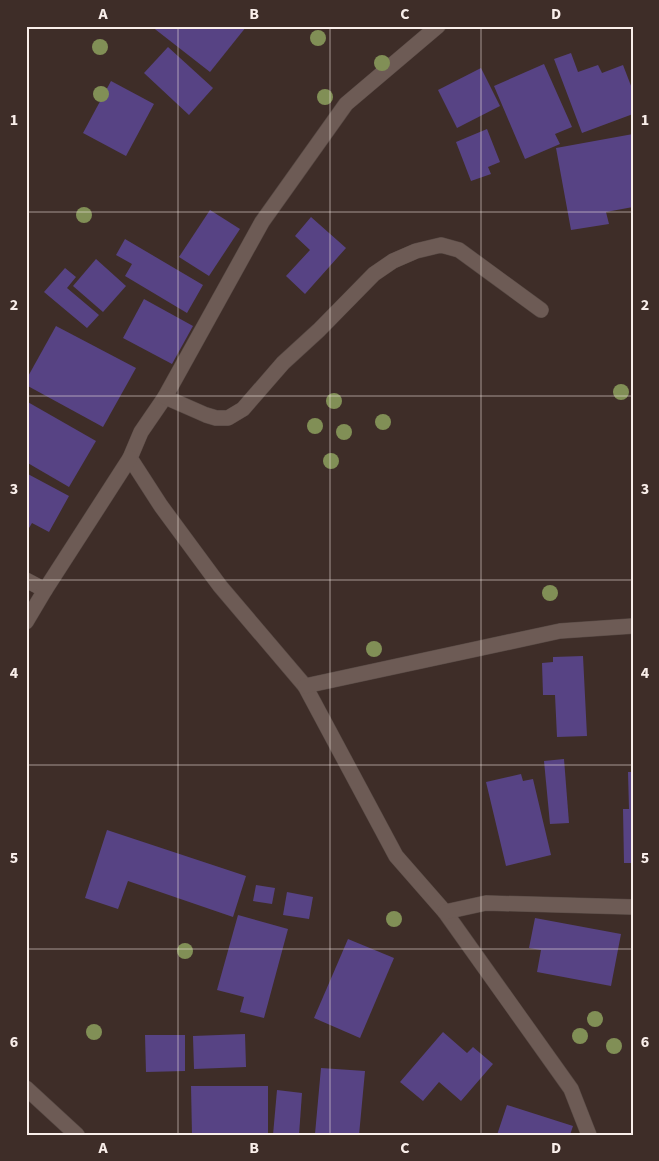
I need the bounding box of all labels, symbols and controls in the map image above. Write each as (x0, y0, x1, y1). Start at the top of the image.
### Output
text: A (97, 3, 108, 25)
text: B (249, 3, 259, 25)
text: C (400, 3, 410, 25)
text: D (551, 3, 561, 25)
text: 1 (10, 109, 18, 131)
text: 1 (641, 109, 649, 131)
text: 2 (10, 294, 18, 316)
text: 2 (641, 294, 649, 316)
text: 3 (10, 478, 18, 500)
text: 3 (641, 478, 649, 500)
text: 4 (10, 662, 19, 684)
text: 4 (641, 662, 650, 684)
text: 5 (10, 847, 18, 869)
text: 5 (641, 847, 649, 869)
text: 6 (10, 1031, 18, 1053)
text: 6 (641, 1031, 649, 1053)
text: A (97, 1137, 108, 1159)
text: B (249, 1137, 259, 1159)
text: C (400, 1137, 410, 1159)
text: D (551, 1137, 561, 1159)

